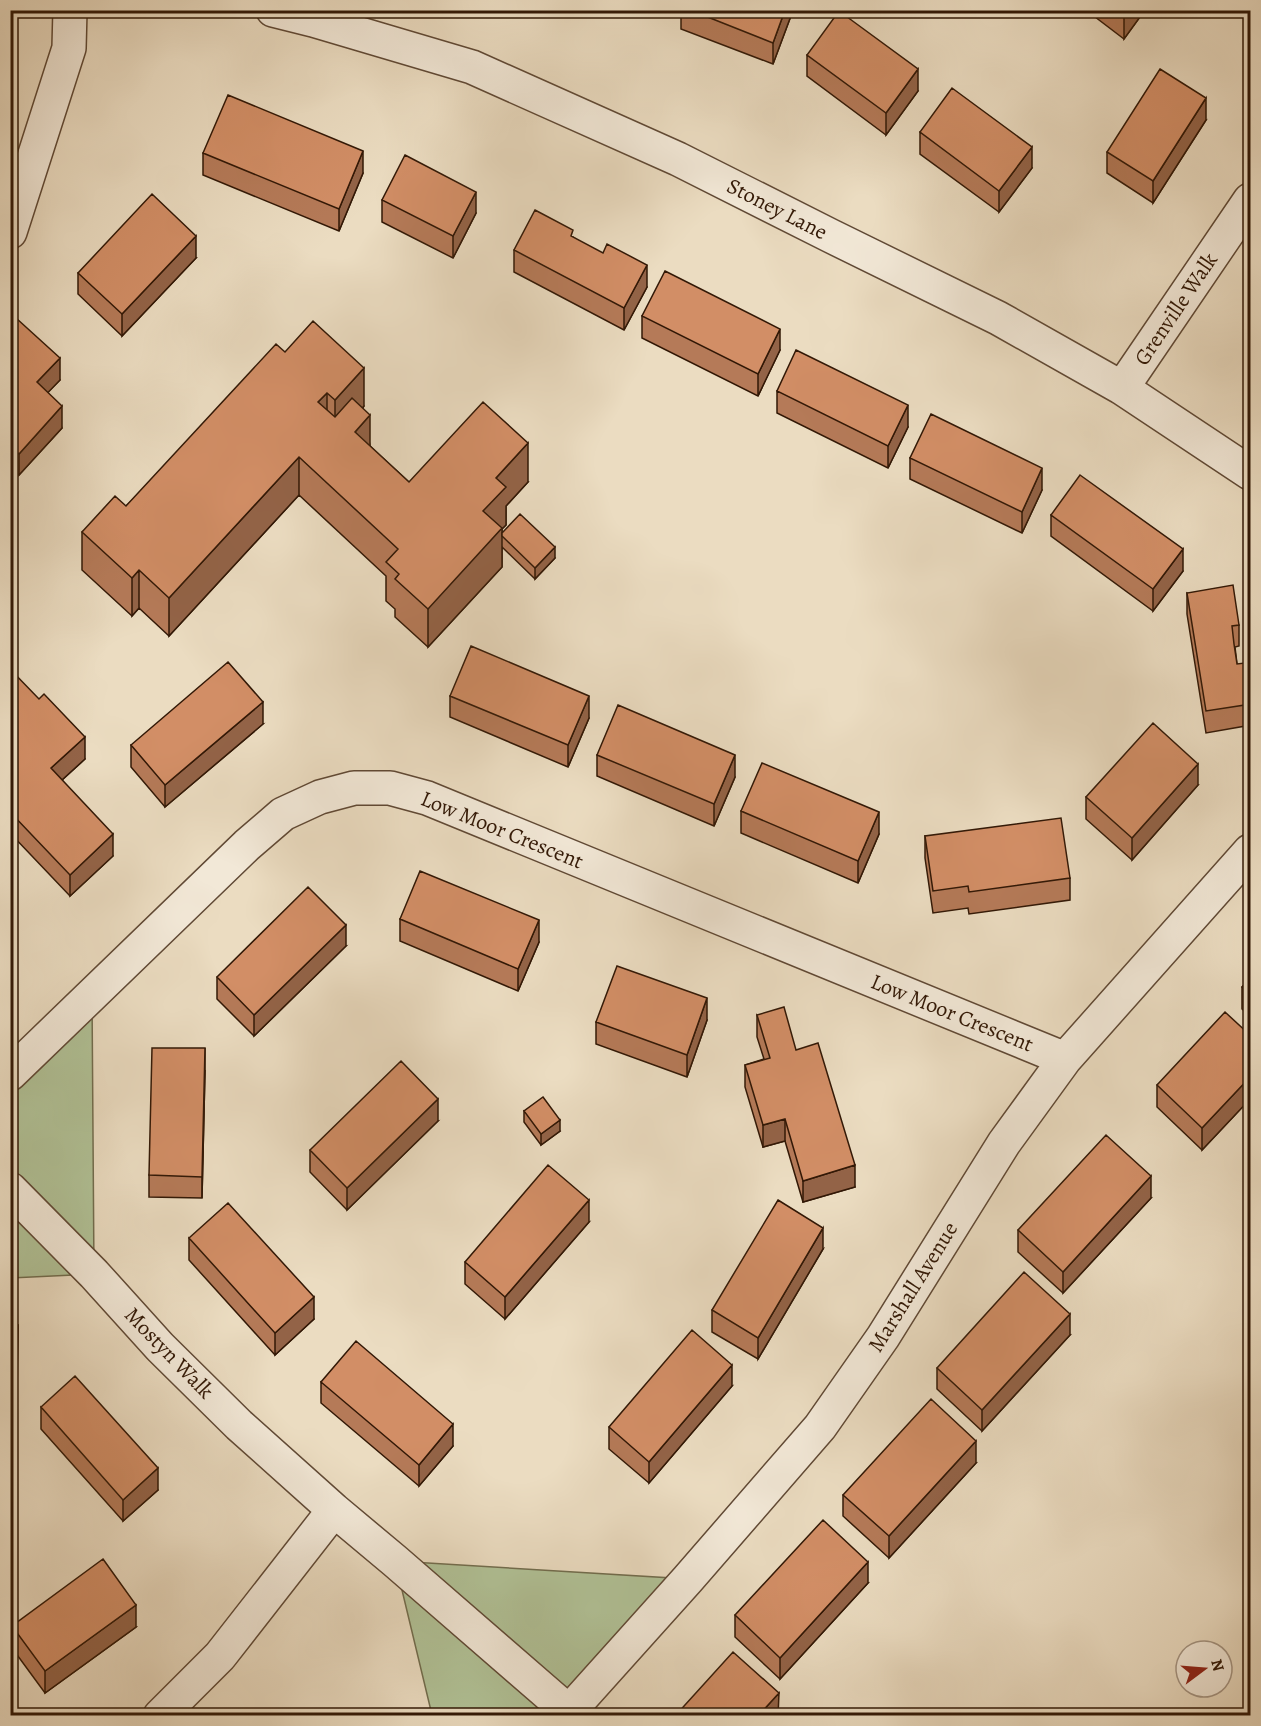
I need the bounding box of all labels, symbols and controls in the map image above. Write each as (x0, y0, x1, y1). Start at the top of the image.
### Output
street label: Stoney Lane (722, 171, 832, 247)
street label: Grenville Walk (1127, 247, 1225, 371)
street label: Low Moor Crescent (416, 784, 588, 876)
street label: Low Moor Crescent (866, 967, 1038, 1059)
street label: Marshall Avenue (861, 1216, 965, 1358)
street label: Mostyn Walk (118, 1301, 220, 1405)
north arrow (1174, 1639, 1234, 1699)
text: N (1205, 1657, 1230, 1674)

